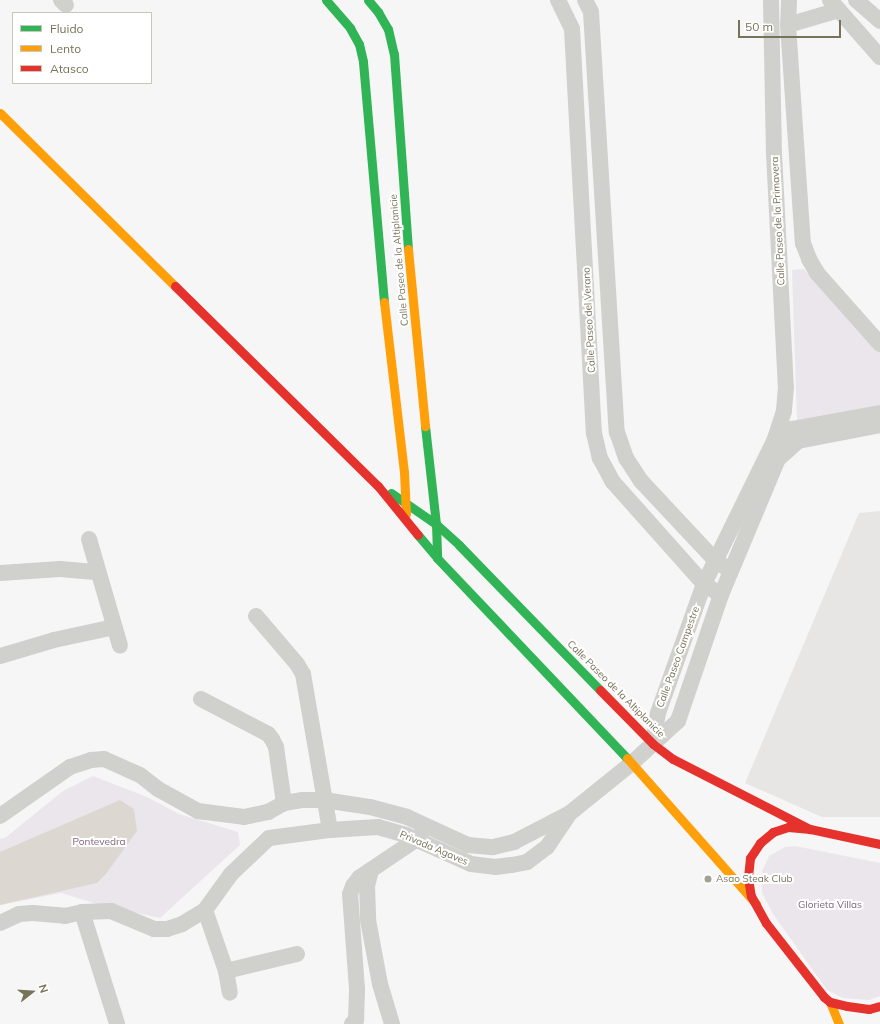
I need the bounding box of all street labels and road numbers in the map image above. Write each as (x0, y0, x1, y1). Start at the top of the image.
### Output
street label: Calle Paseo de la Primavera (769, 156, 787, 286)
street label: Calle Paseo de la Altiplanicie (387, 193, 411, 327)
street label: Calle Paseo del Verano (580, 267, 598, 373)
street label: Calle Paseo Campestre (654, 605, 702, 709)
street label: Calle Paseo de la Altiplanicie (565, 638, 667, 740)
street label: Privada Agaves (398, 828, 470, 868)

